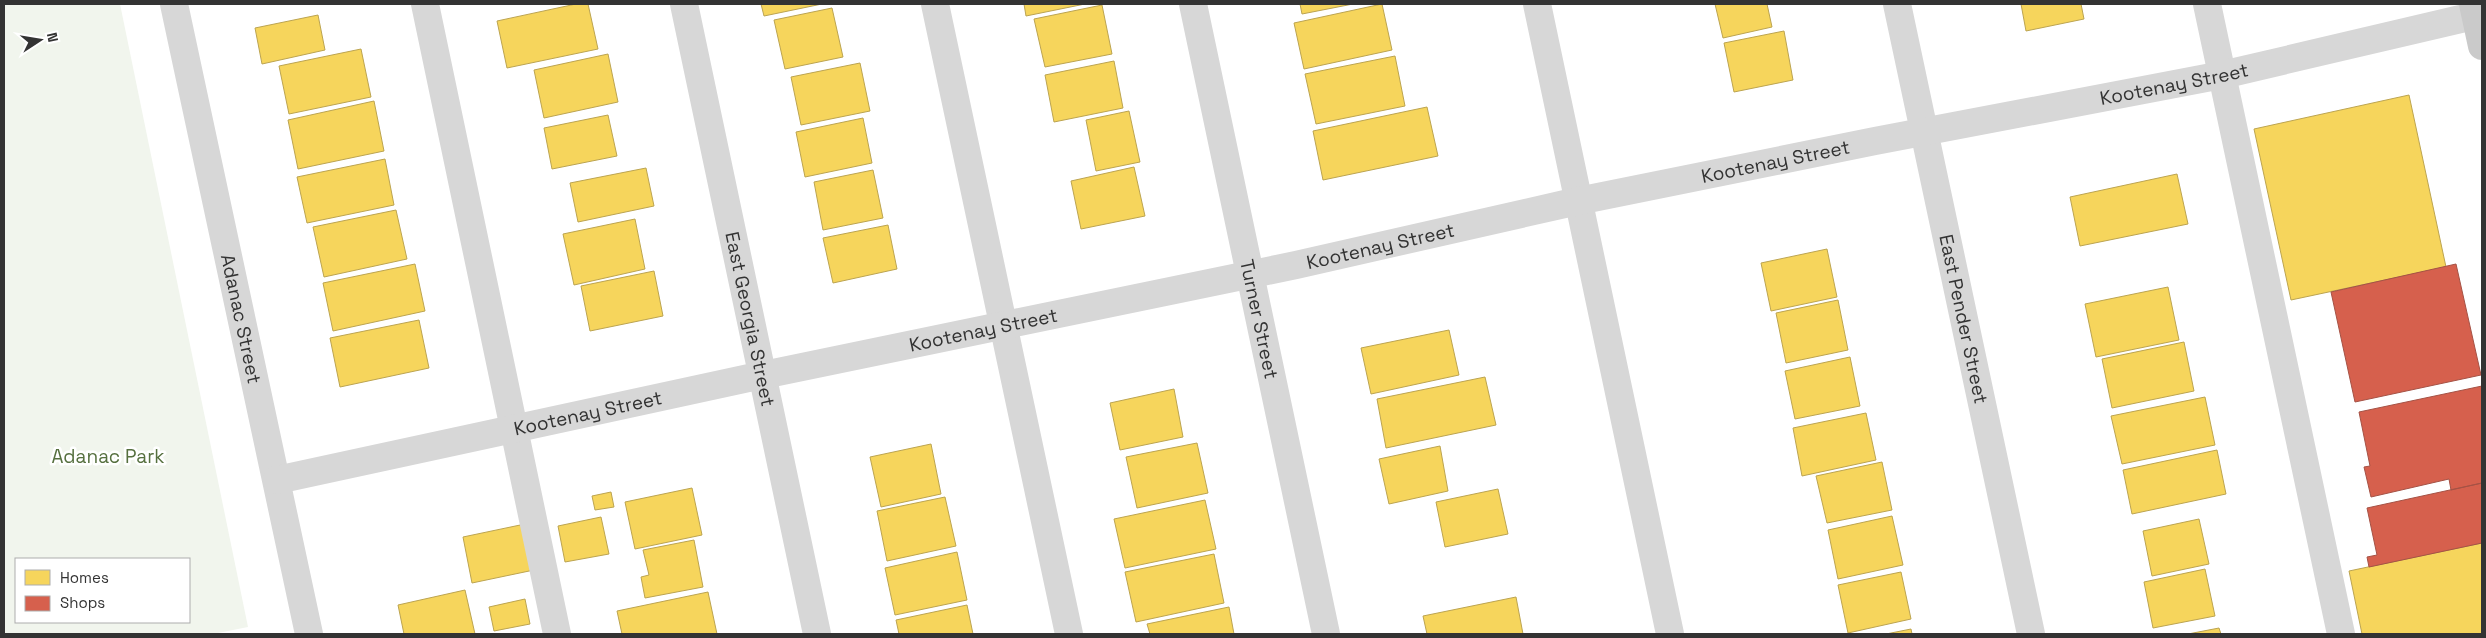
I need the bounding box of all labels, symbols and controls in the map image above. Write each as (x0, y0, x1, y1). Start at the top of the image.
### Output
north arrow (15, 15, 65, 65)
text: N (43, 31, 62, 44)
street label: Kootenay Street (2098, 57, 2251, 111)
street label: Kootenay Street (1699, 134, 1852, 188)
street label: Kootenay Street (1304, 217, 1457, 275)
street label: East Georgia Street (720, 229, 781, 409)
street label: East Pender Street (1934, 232, 1994, 406)
street label: Adanac Street (215, 252, 268, 386)
street label: Turner Street (1235, 257, 1284, 381)
street label: Kootenay Street (907, 302, 1060, 357)
street label: Kootenay Street (511, 385, 664, 441)
park label: Adanac Park (51, 444, 165, 469)
legend (15, 558, 190, 623)
text: Homes (60, 568, 109, 587)
text: Shops (60, 593, 105, 612)

